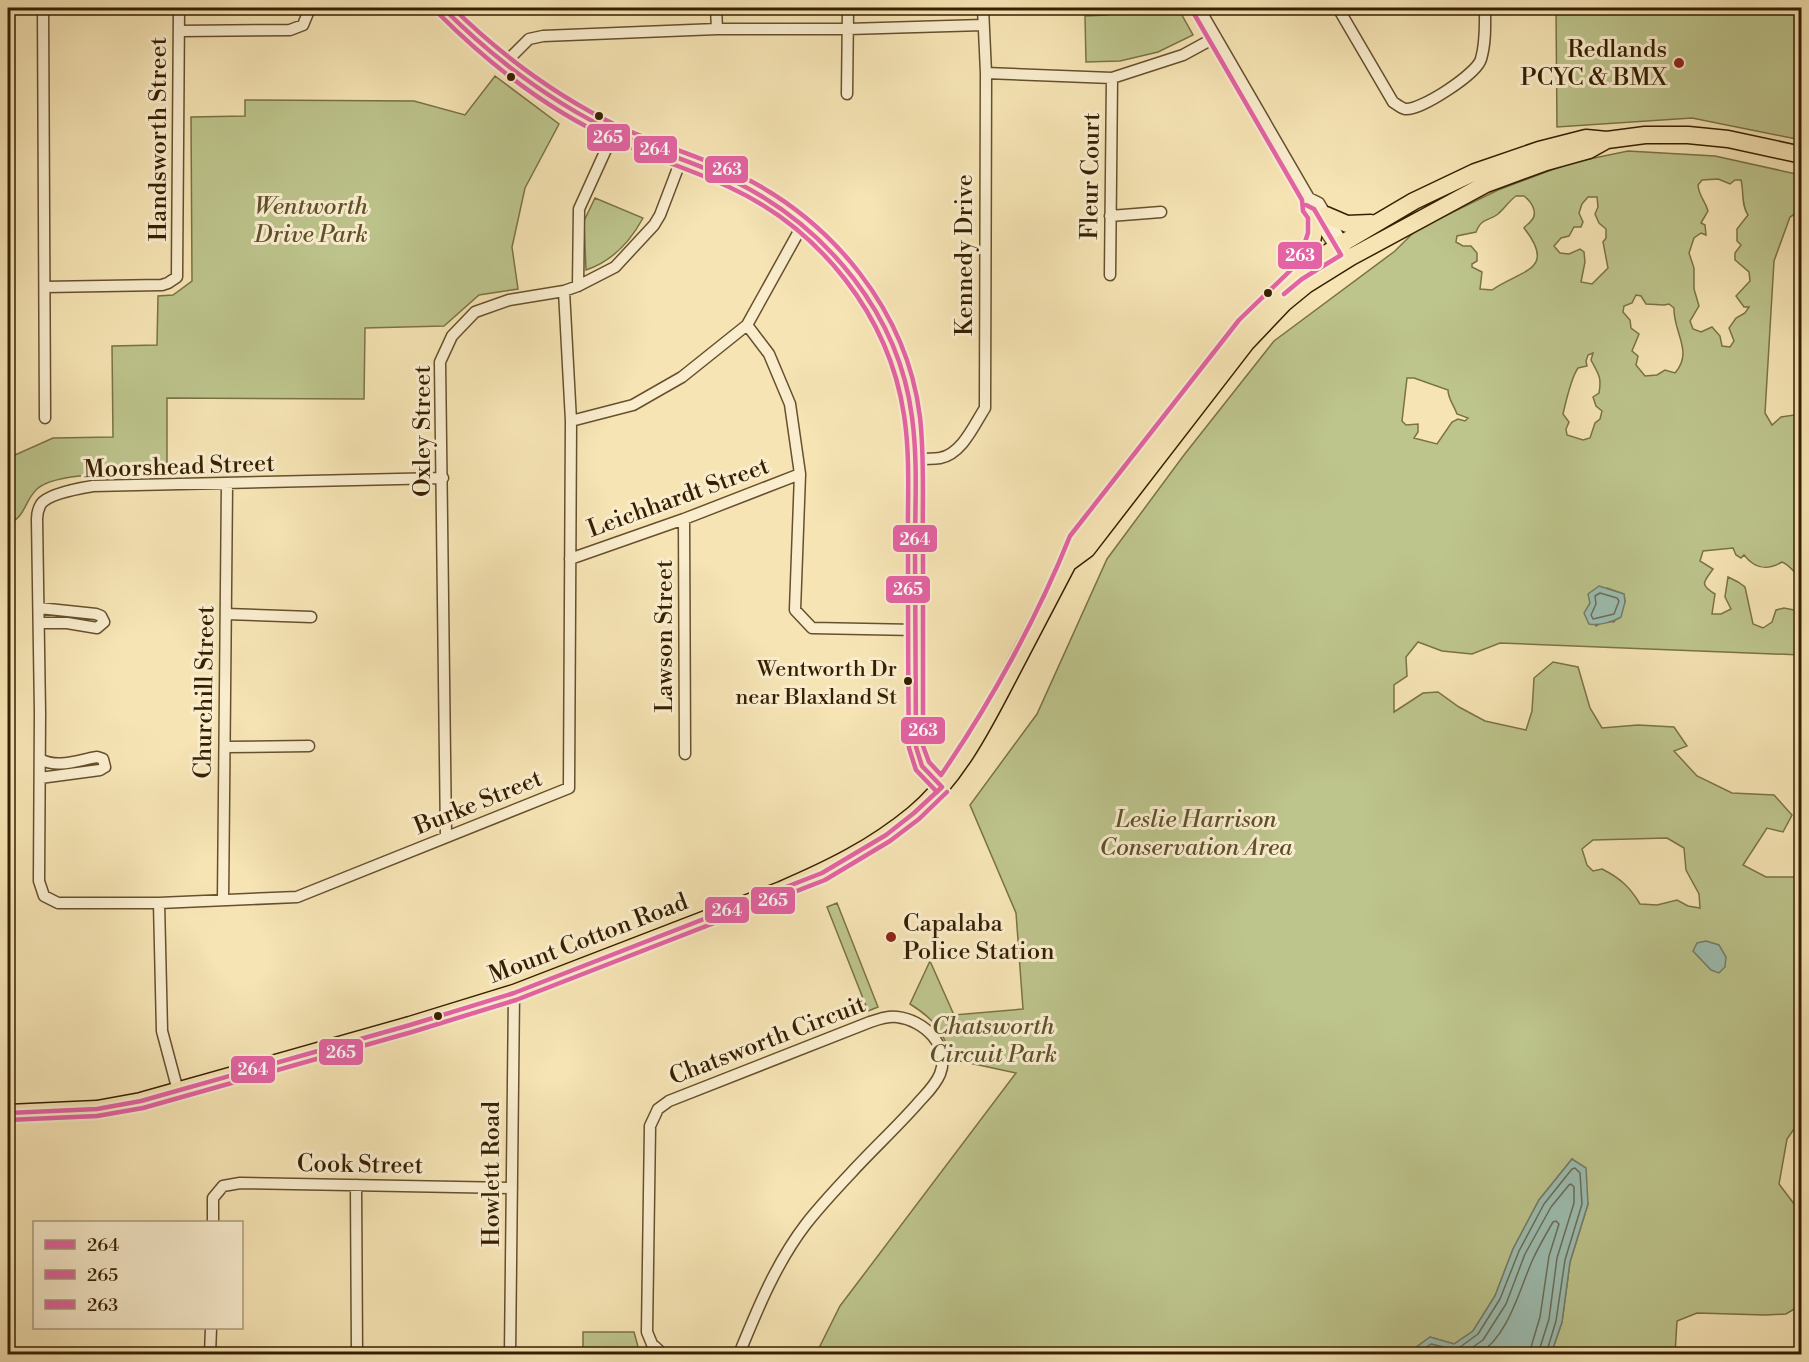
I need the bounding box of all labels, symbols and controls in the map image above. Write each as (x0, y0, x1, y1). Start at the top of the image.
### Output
place label: Redlands PCYC & BMX (1520, 35, 1668, 93)
street label: Handsworth Street (144, 36, 174, 241)
marker: Redlands PCYC & BMX (1672, 56, 1686, 70)
unlabelled marker (505, 71, 517, 83)
unlabelled marker (593, 110, 605, 122)
street label: Fleur Court (1075, 112, 1107, 240)
line badge: 265 (586, 123, 631, 152)
text: 265 (593, 128, 623, 148)
line badge: 264 (633, 135, 678, 164)
text: 264 (639, 140, 671, 160)
line badge: 263 (704, 155, 749, 184)
text: 263 (712, 160, 742, 180)
street label: Kennedy Drive (950, 174, 980, 336)
park label: Wentworth Drive Park (253, 192, 369, 250)
line badge: 263 (1277, 241, 1323, 270)
text: 263 (1285, 246, 1315, 266)
unlabelled marker (1262, 287, 1274, 299)
street label: Oxley Street (408, 365, 438, 497)
street label: Moorshead Street (83, 449, 276, 485)
street label: Leichhardt Street (583, 451, 774, 545)
line badge: 264 (892, 524, 938, 553)
text: 264 (899, 530, 931, 550)
street label: Lawson Street (650, 559, 680, 713)
line badge: 265 (885, 575, 931, 604)
text: 265 (893, 580, 923, 600)
street label: Churchill Street (188, 605, 222, 779)
place label: Wentworth Dr near Blaxland St (735, 656, 897, 711)
marker: Wentworth Dr near Blaxland St (902, 675, 914, 687)
line badge: 263 (900, 716, 946, 745)
text: 263 (908, 721, 938, 741)
street label: Burke Street (409, 764, 547, 843)
park label: Leslie Harrison Conservation Area (1100, 805, 1293, 863)
line badge: 265 (750, 886, 796, 915)
street label: Mount Cotton Road (484, 887, 693, 991)
text: 265 (758, 891, 788, 911)
line badge: 264 (704, 896, 750, 924)
text: 264 (711, 901, 743, 921)
place label: Capalaba Police Station (903, 909, 1055, 967)
marker: Capalaba Police Station (884, 930, 898, 944)
street label: Chatsworth Circuit (665, 990, 870, 1092)
unlabelled marker (432, 1010, 444, 1022)
park label: Chatsworth Circuit Park (929, 1012, 1057, 1070)
line badge: 265 (318, 1038, 364, 1066)
text: 265 (326, 1043, 356, 1063)
line badge: 264 (230, 1055, 276, 1084)
text: 264 (237, 1060, 269, 1080)
street label: Howlett Road (477, 1101, 507, 1247)
street label: Cook Street (297, 1149, 424, 1181)
legend (33, 1221, 243, 1329)
text: 264 (87, 1234, 120, 1257)
text: 265 (87, 1264, 118, 1287)
text: 263 (87, 1294, 118, 1317)

